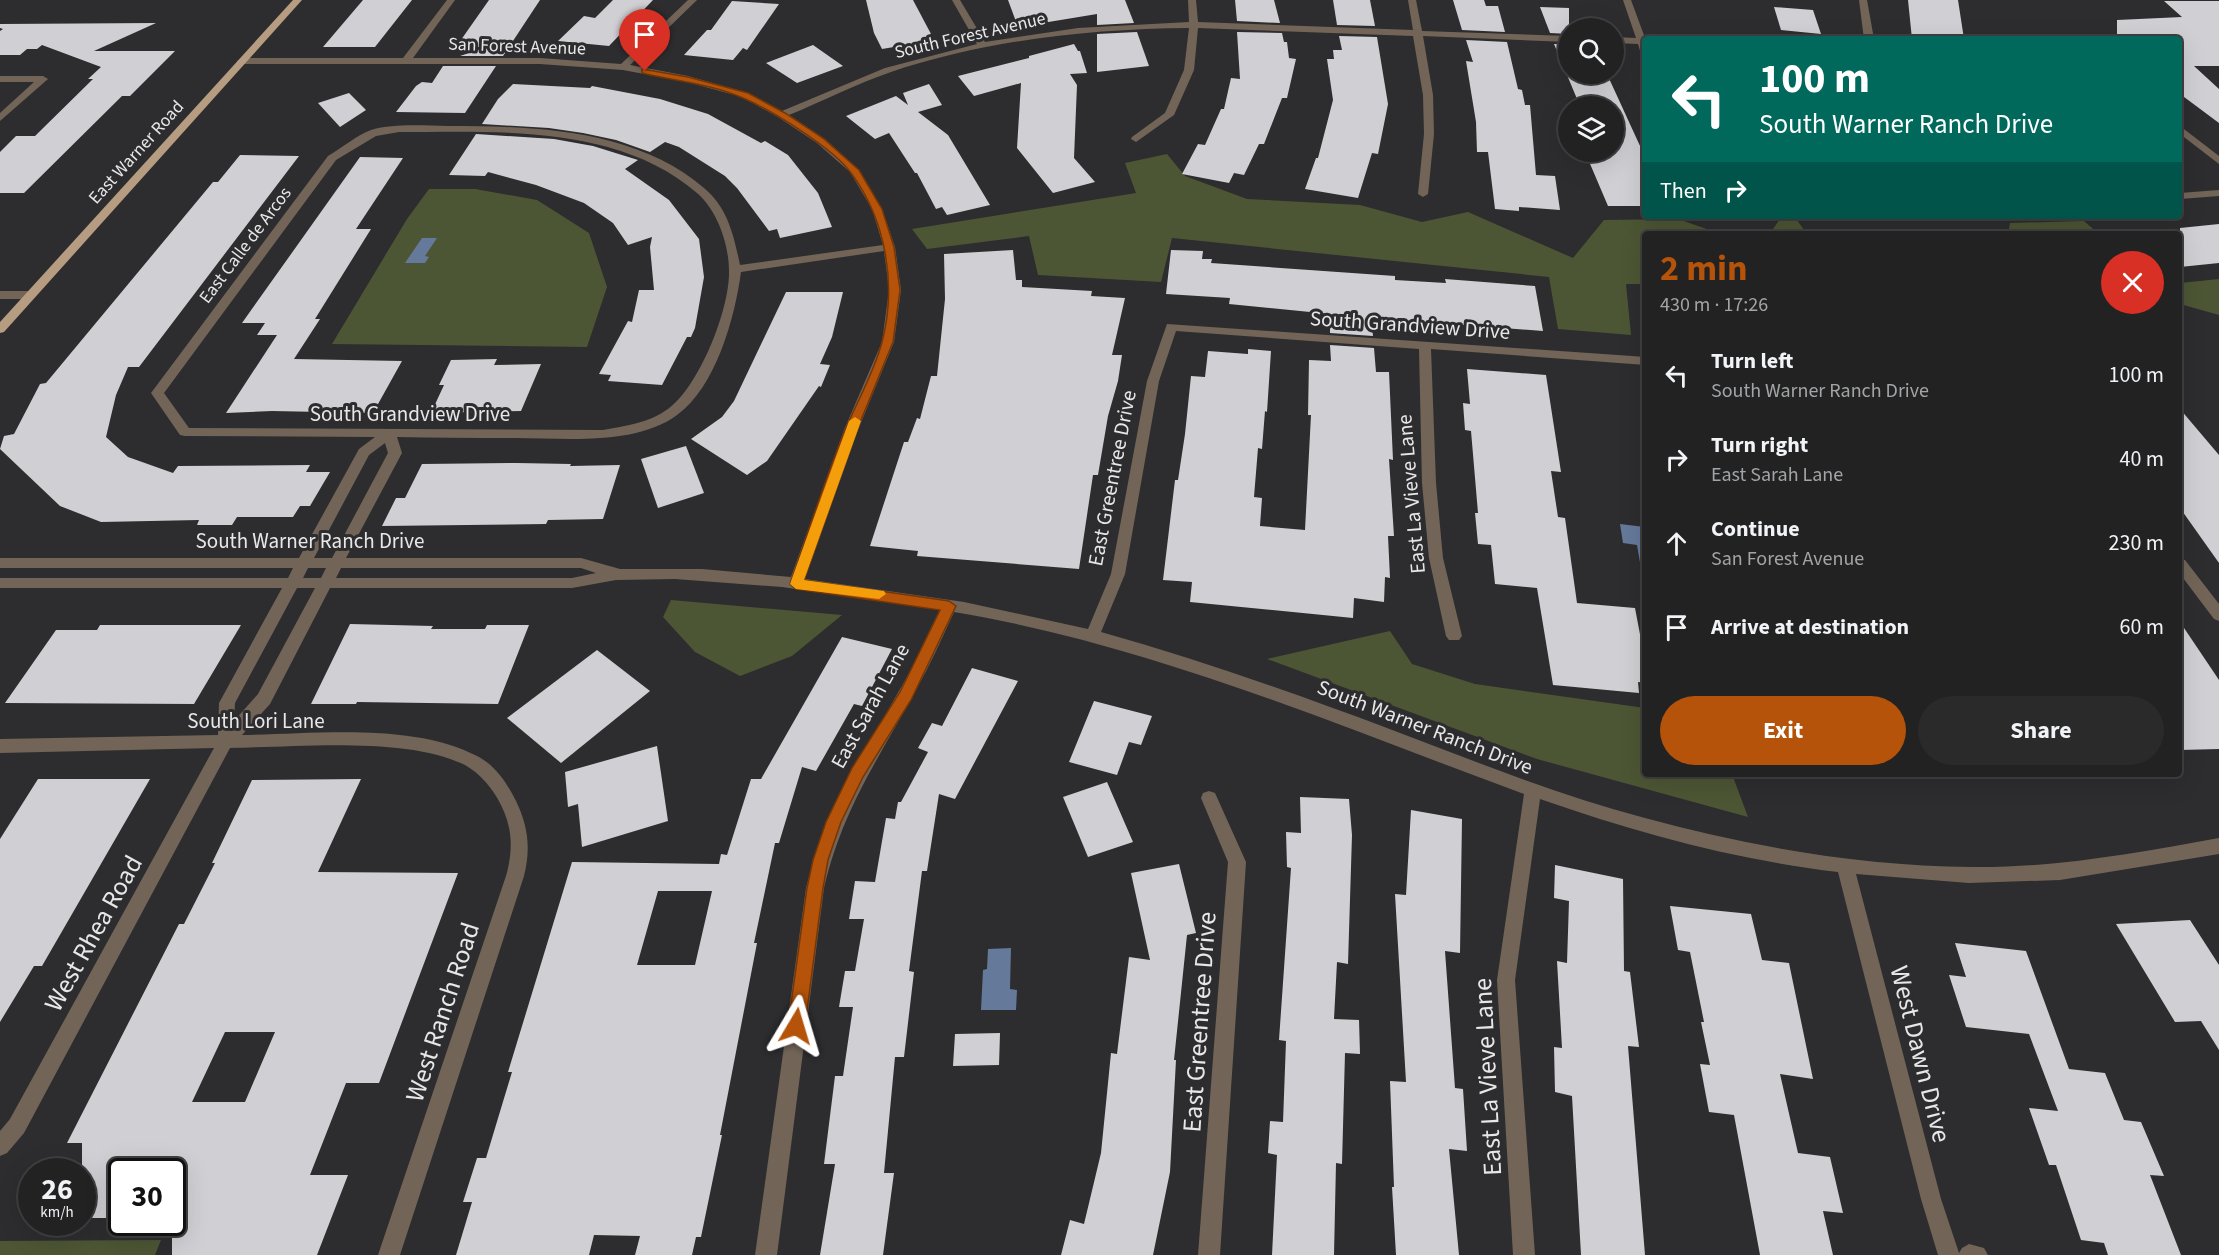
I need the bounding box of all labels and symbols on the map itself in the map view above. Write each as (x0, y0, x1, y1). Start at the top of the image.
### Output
street label: South Forest Avenue (892, 6, 1048, 65)
pin (619, 9, 670, 71)
street label: San Forest Avenue (448, 32, 586, 61)
street label: East Warner Road (83, 95, 190, 210)
street label: East Calle de Arcos (193, 182, 297, 309)
street label: South Grandview Drive (1309, 303, 1511, 347)
street label: East Greentree Drive (1080, 388, 1144, 568)
street label: South Grandview Drive (310, 399, 510, 429)
street label: East La Vieve Lane (1389, 413, 1433, 575)
street label: South Warner Ranch Drive (196, 526, 424, 556)
street label: East Sarah Lane (823, 638, 917, 774)
street label: South Warner Ranch Drive (1313, 672, 1537, 782)
street label: South Lori Lane (187, 706, 325, 736)
street label: West Rhea Road (35, 848, 152, 1018)
street label: East Greentree Drive (1173, 911, 1226, 1134)
street label: West Ranch Road (396, 918, 489, 1107)
street label: West Dawn Drive (1881, 962, 1960, 1147)
street label: East La Vieve Lane (1464, 977, 1511, 1177)
position arrow (764, 994, 828, 1058)
speed limit sign: 30 (108, 1158, 186, 1236)

